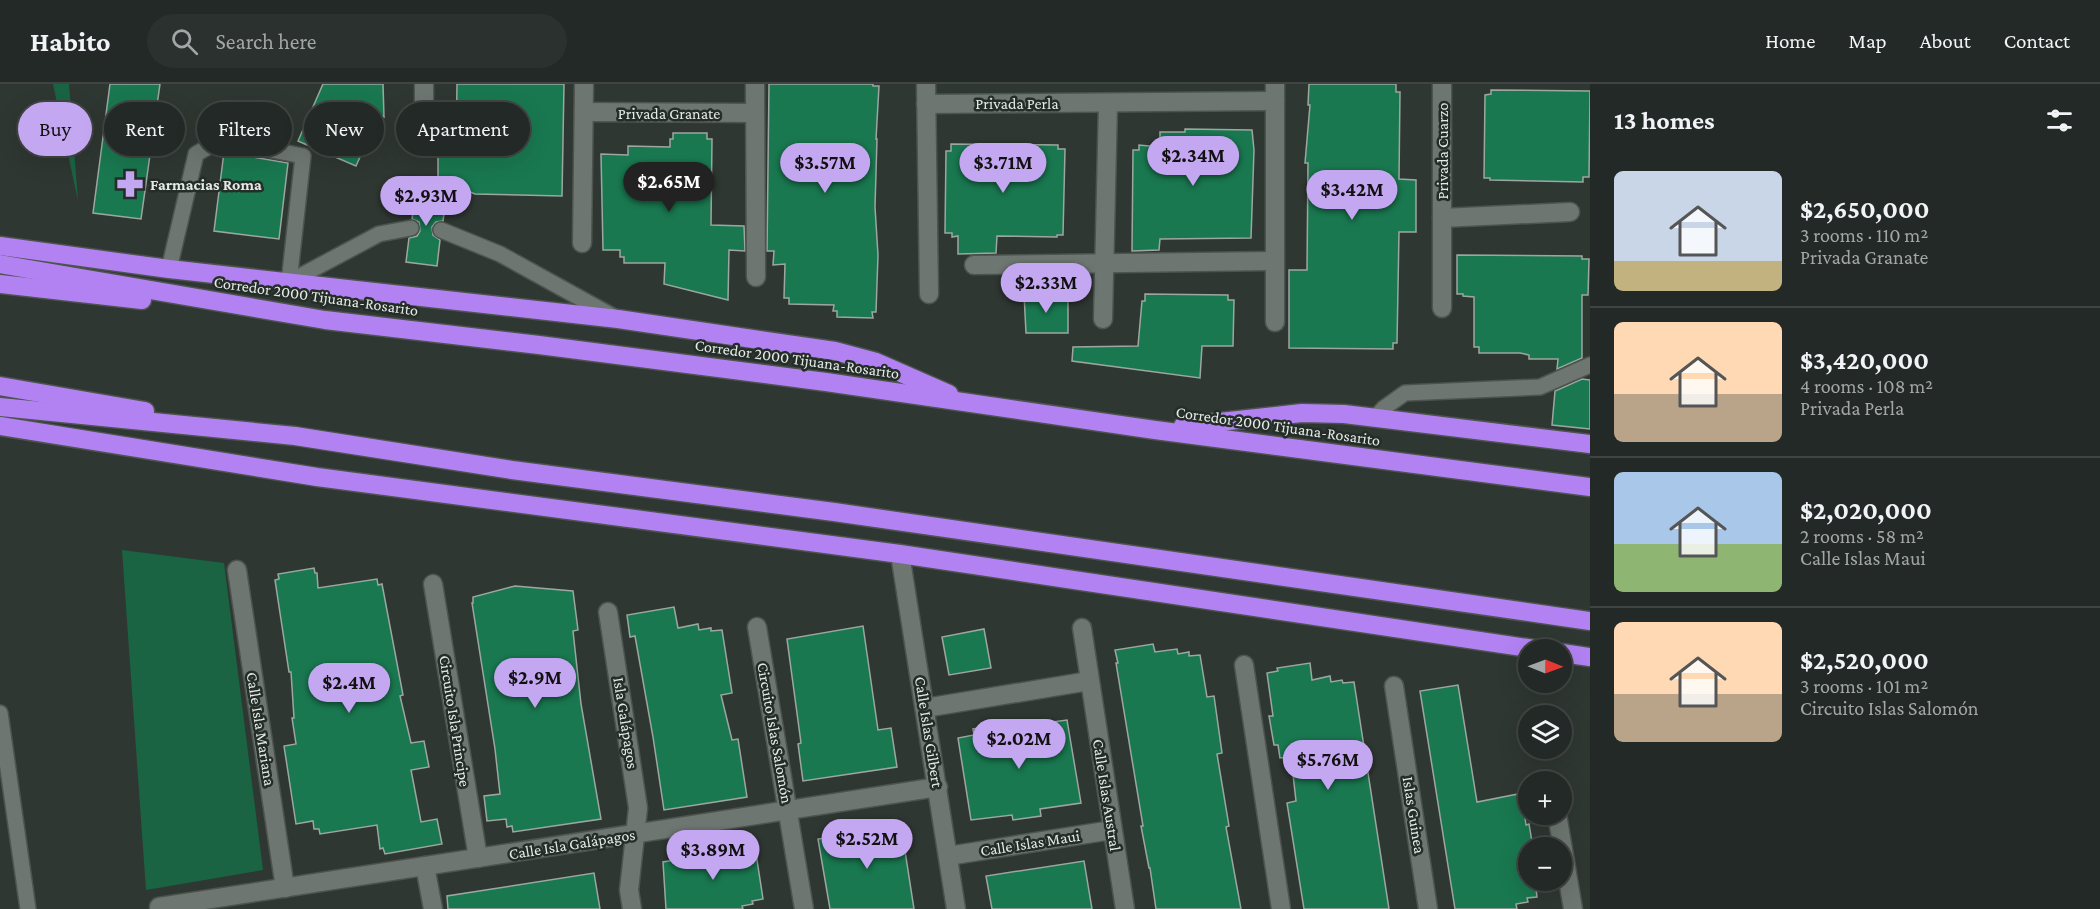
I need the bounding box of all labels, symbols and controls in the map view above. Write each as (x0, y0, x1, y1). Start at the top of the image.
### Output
search box (147, 14, 567, 68)
icon: search (168, 25, 201, 58)
text: Habito (30, 26, 111, 57)
text: Search here (216, 29, 317, 54)
text: Home (1765, 29, 1815, 53)
text: Map (1848, 29, 1887, 53)
text: About (1920, 29, 1971, 53)
text: Contact (2004, 29, 2070, 53)
street label: Privada Perla (975, 95, 1059, 112)
chip: Buy (18, 102, 92, 156)
chip: Rent (104, 102, 185, 156)
chip: Filters (197, 102, 292, 156)
chip: New (304, 102, 384, 156)
chip: Apartment (396, 102, 530, 156)
street label: Privada Cuarzo (1434, 102, 1451, 199)
icon: filters (2043, 104, 2076, 137)
street label: Privada Granate (618, 105, 720, 122)
text: 13 homes (1614, 106, 1715, 135)
pin: $2.34M (1144, 136, 1242, 187)
pin: $3.57M (776, 143, 874, 194)
pin: $3.71M (954, 143, 1052, 194)
text: $2.34M (1161, 144, 1225, 166)
text: $3.57M (794, 151, 856, 173)
text: $3.71M (973, 151, 1033, 173)
pin: $2.65M (620, 162, 718, 213)
pharmacy icon: Farmacias Roma (115, 169, 145, 199)
text: $2.65M (637, 170, 701, 192)
pin: $3.42M (1303, 170, 1401, 221)
place label: Farmacias Roma (150, 176, 262, 193)
pin: $2.93M (377, 176, 475, 227)
text: $3.42M (1320, 178, 1384, 200)
text: $2.93M (394, 184, 458, 206)
icon: home (1662, 195, 1734, 267)
text: $2,650,000 (1800, 195, 1930, 224)
text: 3 rooms · 110 m² (1800, 224, 1928, 246)
text: Privada Granate (1800, 246, 1928, 268)
pin: $2.33M (997, 263, 1095, 314)
text: $2.33M (1015, 271, 1077, 293)
street label: Corredor 2000 Tijuana-Rosarito (213, 273, 419, 320)
street label: Corredor 2000 Tijuana-Rosarito (694, 336, 900, 383)
icon: home (1662, 346, 1734, 418)
text: $3,420,000 (1800, 346, 1929, 375)
text: 4 rooms · 108 m² (1800, 375, 1933, 397)
text: Privada Perla (1800, 397, 1904, 419)
street label: Corredor 2000 Tijuana-Rosarito (1175, 403, 1381, 450)
icon: home (1662, 496, 1734, 568)
text: $2,020,000 (1800, 496, 1932, 525)
text: 2 rooms · 58 m² (1800, 525, 1924, 547)
text: Calle Islas Maui (1800, 547, 1926, 569)
north arrow (1518, 639, 1572, 693)
map controls (1518, 639, 1572, 891)
icon: home (1662, 646, 1734, 718)
text: $2,520,000 (1800, 646, 1929, 675)
street label: Circuito Isla Principe (435, 654, 474, 788)
pin: $2.9M (493, 658, 577, 709)
street label: Circuito Islas Salomón (754, 661, 796, 805)
pin: $2.4M (307, 663, 391, 714)
text: $2.9M (508, 666, 562, 688)
street label: Calle Isla Mariana (244, 671, 278, 788)
text: $2.4M (322, 671, 376, 693)
street label: Calle Islas Gilbert (912, 675, 946, 789)
text: 3 rooms · 101 m² (1800, 675, 1928, 697)
street label: Isla Galápagos (609, 676, 642, 770)
text: Circuito Islas Salomón (1800, 697, 1979, 719)
button: layers (1518, 705, 1572, 759)
pin: $2.02M (970, 719, 1068, 770)
text: $2.02M (987, 727, 1051, 749)
street label: Calle Islas Austral (1090, 738, 1124, 852)
pin: $5.76M (1279, 740, 1377, 791)
text: $5.76M (1297, 748, 1359, 770)
button: + (1518, 771, 1572, 825)
street label: Islas Guinea (1400, 775, 1429, 855)
pin: $2.52M (818, 819, 916, 870)
street label: Calle Isla Galápagos (508, 826, 637, 863)
text: $2.52M (836, 827, 898, 849)
street label: Calle Islas Maui (979, 827, 1081, 859)
pin: $3.89M (664, 830, 762, 881)
button: − (1518, 837, 1572, 891)
text: $3.89M (681, 838, 746, 860)

